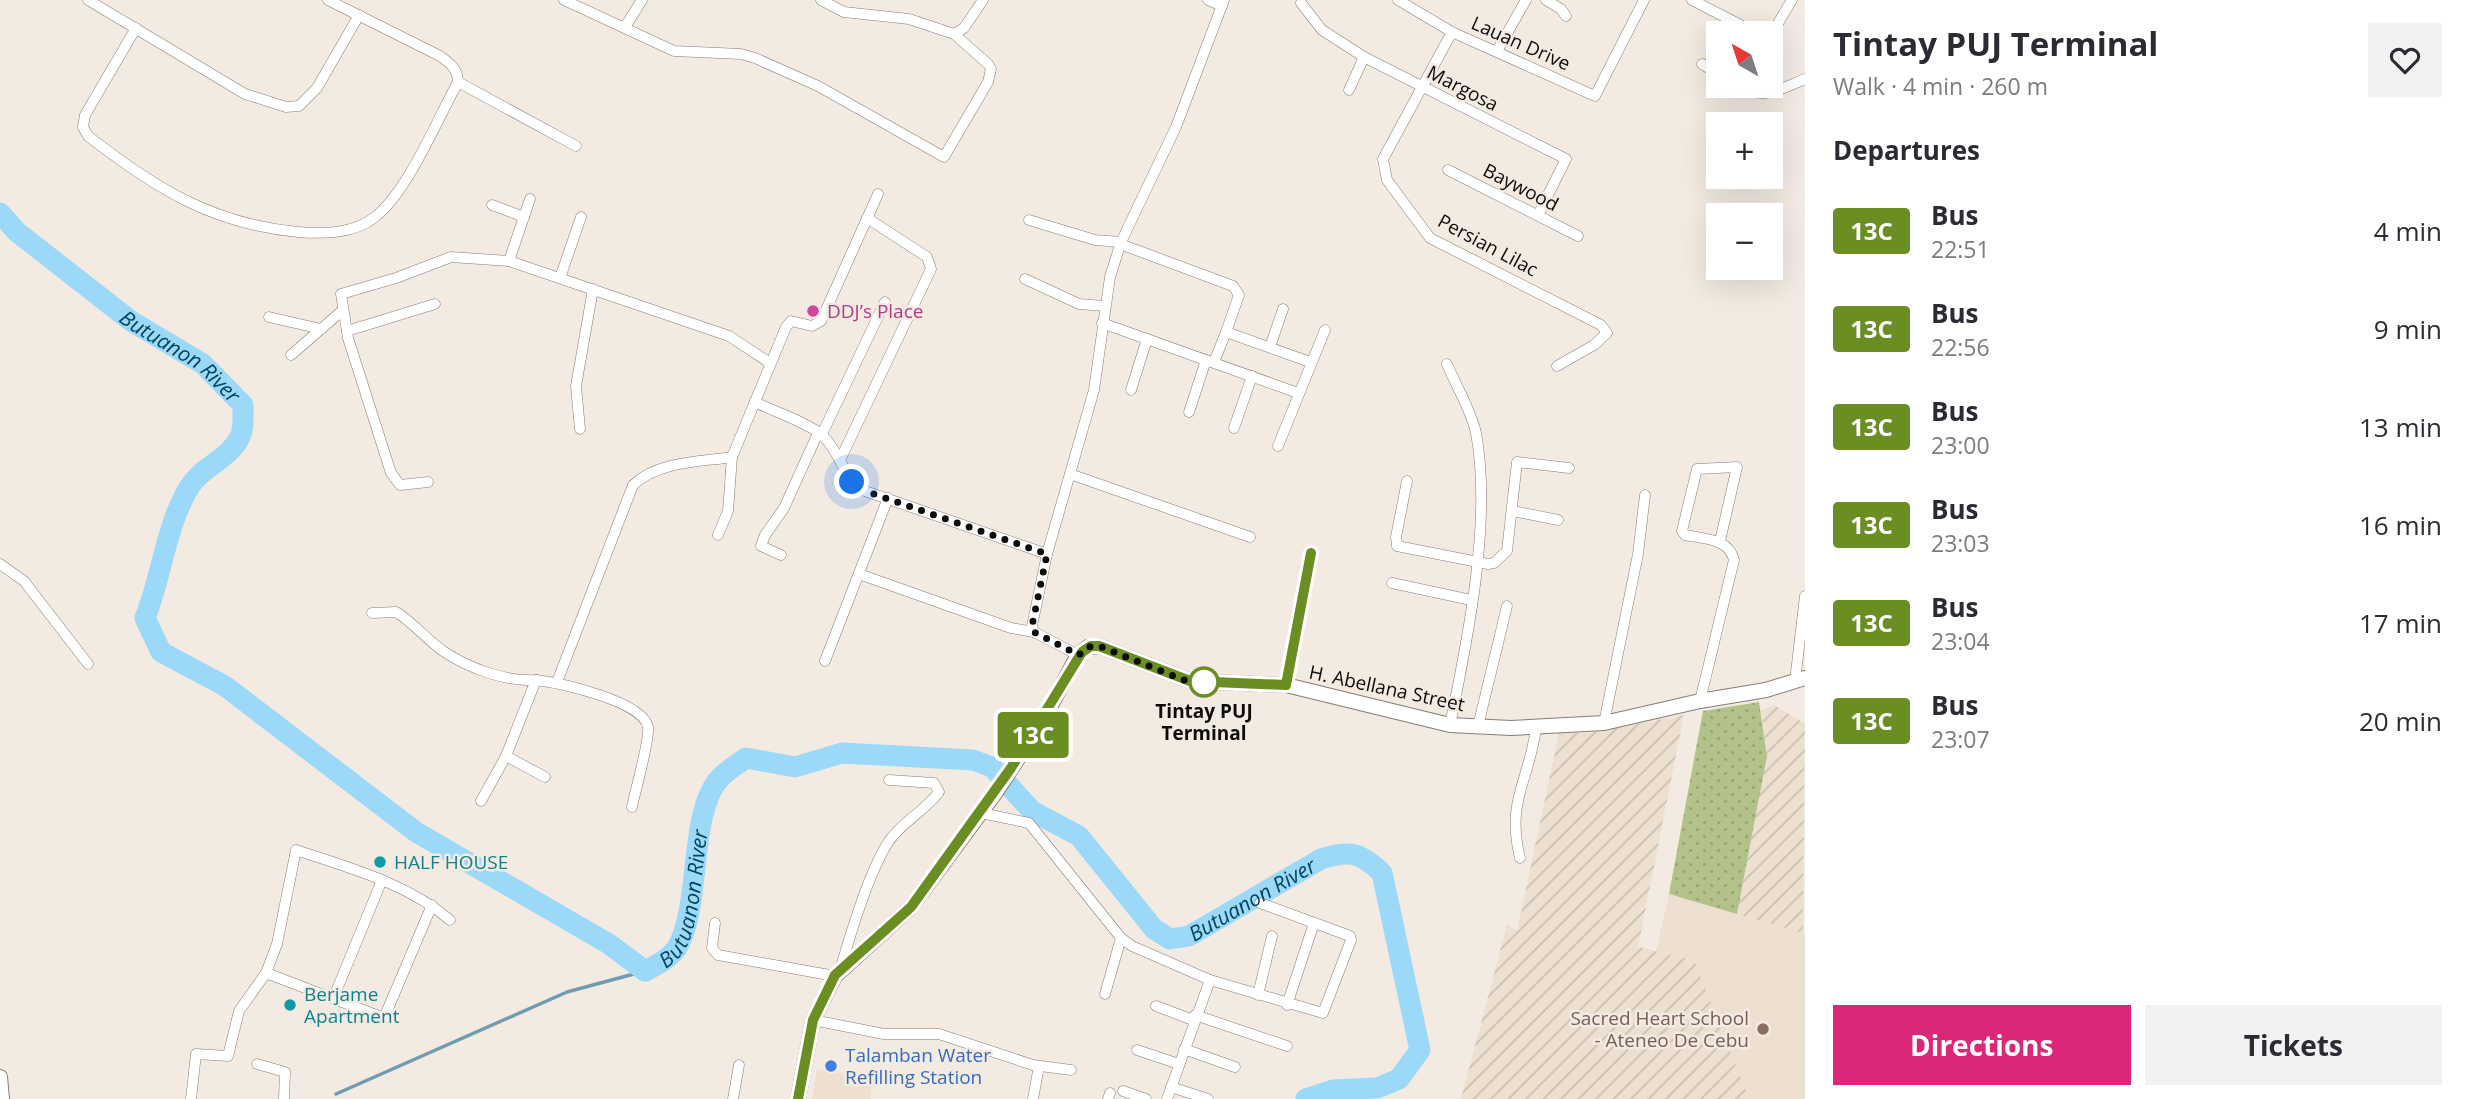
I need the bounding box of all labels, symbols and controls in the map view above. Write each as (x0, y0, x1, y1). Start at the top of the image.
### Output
street label: Lauan Drive (1467, 10, 1575, 76)
north arrow (1706, 21, 1783, 98)
map controls (1706, 21, 1783, 280)
text: Tintay PUJ Terminal (1833, 21, 2158, 66)
button: heart (2368, 23, 2442, 97)
street label: Margosa (1423, 59, 1503, 117)
text: Walk · 4 min · 260 m (1833, 70, 2048, 102)
button: + (1706, 112, 1783, 189)
text: Departures (1833, 132, 1980, 168)
street label: Baywood (1479, 157, 1563, 217)
text: Bus (1931, 197, 1978, 233)
button: − (1706, 203, 1783, 280)
street label: Persian Lilac (1433, 208, 1543, 282)
text: 4 min (2374, 213, 2442, 249)
text: 13C (1850, 214, 1893, 247)
text: 22:51 (1931, 233, 1990, 265)
text: Bus (1931, 295, 1978, 331)
place label: DDJ’s Place (827, 298, 923, 324)
water label: Butuanon River (114, 303, 247, 409)
marker: DDJ’s Place (805, 303, 821, 319)
text: 9 min (2374, 311, 2442, 347)
text: 13C (1850, 312, 1893, 345)
text: 22:56 (1931, 331, 1990, 363)
text: Bus (1931, 393, 1978, 429)
text: 13 min (2359, 409, 2442, 445)
text: 13C (1850, 410, 1893, 443)
text: 23:00 (1931, 429, 1990, 461)
your location (834, 464, 869, 499)
text: Bus (1931, 491, 1978, 527)
text: 16 min (2359, 507, 2442, 543)
text: 13C (1850, 508, 1893, 541)
text: 23:03 (1931, 527, 1990, 559)
text: Bus (1931, 589, 1978, 625)
text: 17 min (2359, 605, 2442, 641)
text: 13C (1850, 606, 1893, 639)
text: 23:04 (1931, 625, 1990, 657)
street label: H. Abellana Street (1307, 659, 1467, 717)
marker: Tintay PUJ Terminal (1189, 667, 1219, 697)
text: Bus (1931, 687, 1978, 723)
place label: Tintay PUJ Terminal (1155, 698, 1253, 746)
text: 20 min (2359, 703, 2442, 739)
text: 13C (1850, 704, 1893, 737)
line badge: 13C (993, 712, 1073, 758)
text: 13C (1012, 718, 1054, 751)
text: 23:07 (1931, 723, 1990, 755)
water label: Butuanon River (653, 827, 714, 974)
place label: HALF HOUSE (394, 849, 508, 875)
water label: Butuanon River (1183, 851, 1321, 947)
marker: HALF HOUSE (372, 854, 388, 870)
place label: Berjame Apartment (304, 981, 400, 1029)
marker: Berjame Apartment (282, 997, 298, 1013)
place label: Sacred Heart School - Ateneo De Cebu (1570, 1005, 1749, 1053)
button: Directions (1833, 1005, 2131, 1085)
button: Tickets (2145, 1005, 2442, 1085)
marker: Sacred Heart School - Ateneo De Cebu (1755, 1021, 1771, 1037)
place label: Talamban Water Refilling Station (845, 1042, 991, 1090)
marker: Talamban Water Refilling Station (823, 1058, 839, 1074)

